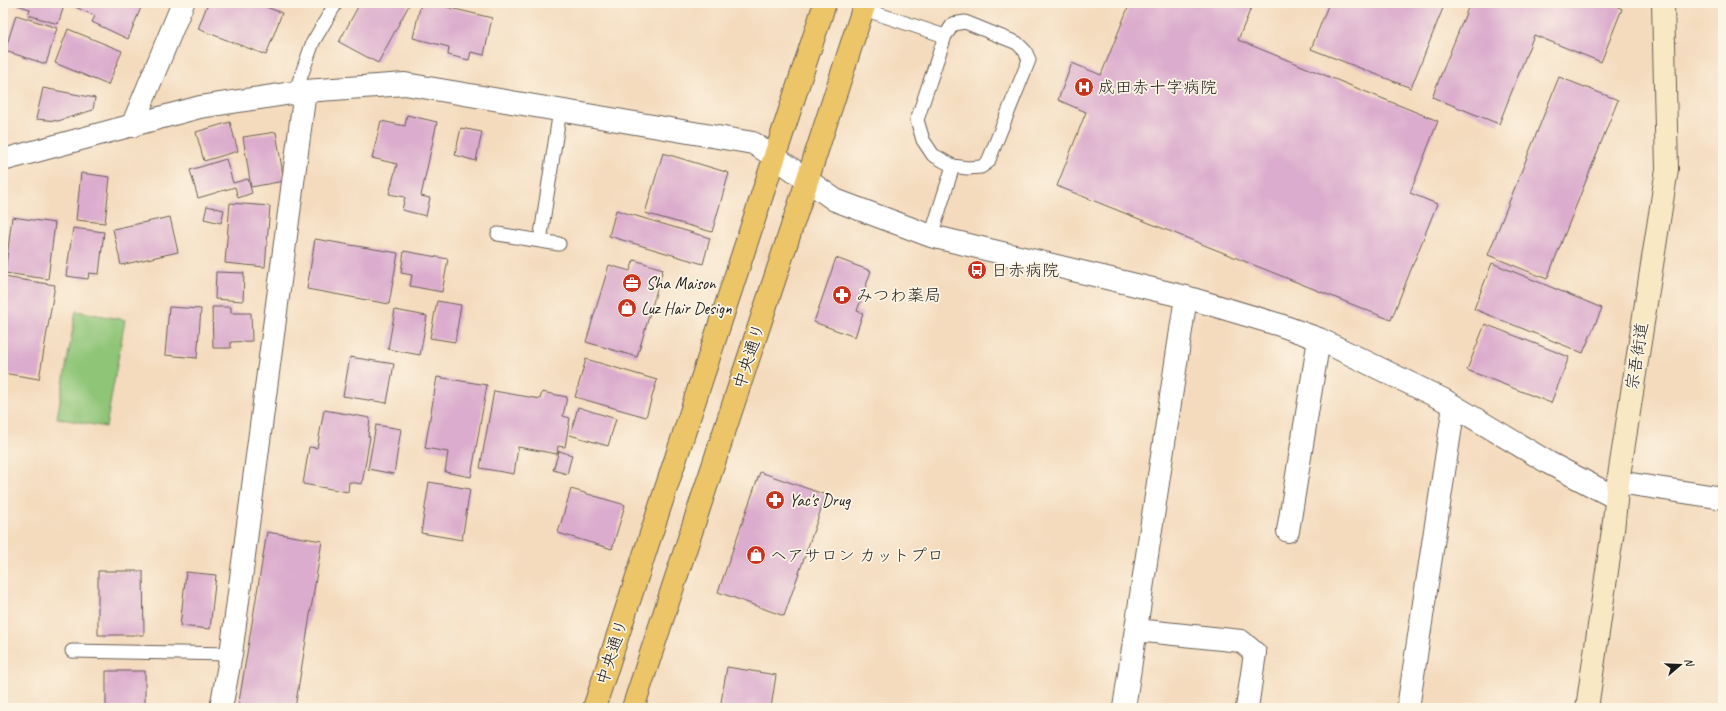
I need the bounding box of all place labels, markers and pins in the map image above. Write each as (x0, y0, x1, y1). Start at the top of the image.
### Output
hospital icon: 成田赤十字病院 (1073, 76, 1095, 98)
place label: 成田赤十字病院 (1098, 77, 1217, 98)
bus stop icon: 日赤病院 (966, 259, 988, 281)
place label: 日赤病院 (991, 260, 1059, 281)
office icon: Sha Maison (621, 272, 643, 294)
place label: Sha Maison (646, 273, 717, 294)
pharmacy icon: みつわ薬局 (831, 284, 853, 306)
place label: みつわ薬局 (856, 285, 941, 306)
shop icon: Luz Hair Design (616, 297, 638, 319)
place label: Luz Hair Design (641, 298, 732, 319)
pharmacy icon: Yac's Drug (764, 489, 786, 511)
place label: Yac's Drug (789, 490, 851, 511)
shop icon: ヘアサロン カットプロ (745, 544, 767, 566)
place label: ヘアサロン カットプロ (770, 545, 944, 566)

